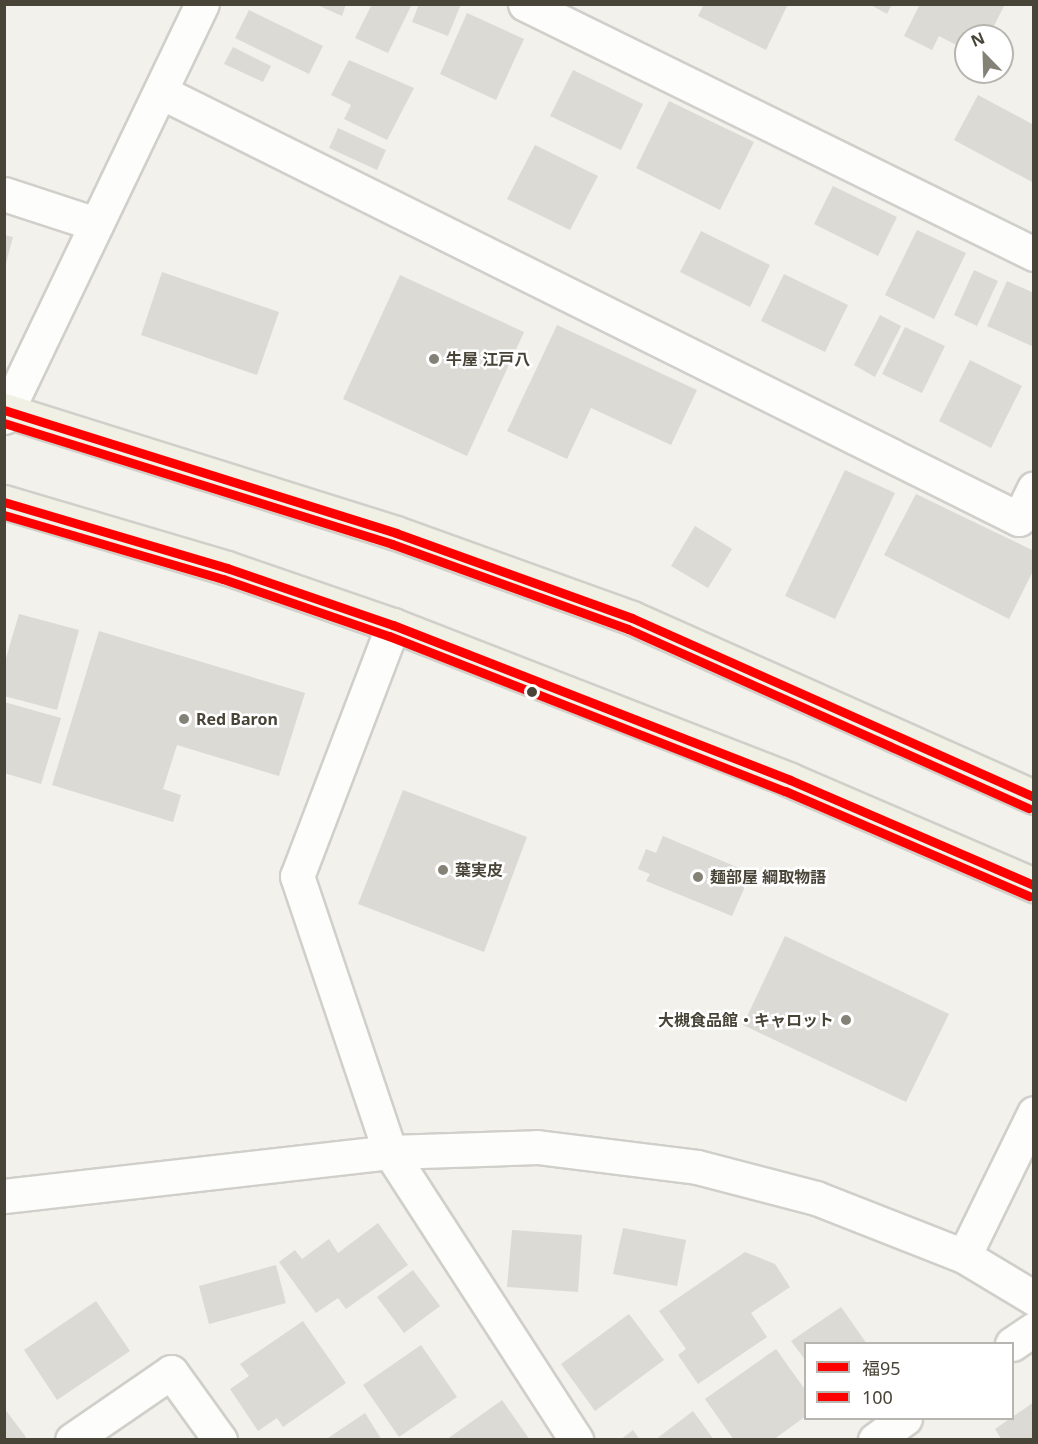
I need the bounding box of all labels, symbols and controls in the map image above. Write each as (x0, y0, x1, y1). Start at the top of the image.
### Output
north arrow (954, 24, 1014, 84)
text: N (967, 27, 988, 52)
place label: 牛屋 江戸八 (446, 349, 530, 369)
marker: 牛屋 江戸八 (427, 352, 441, 366)
unlabelled marker (526, 686, 538, 698)
place label: Red Baron (196, 709, 278, 729)
marker: Red Baron (177, 712, 191, 726)
place label: 葉実皮 (455, 860, 503, 880)
marker: 葉実皮 (436, 863, 450, 877)
place label: 麺部屋 綱取物語 (710, 867, 826, 887)
marker: 麺部屋 綱取物語 (691, 870, 705, 884)
place label: 大槻食品館・キャロット (658, 1010, 834, 1030)
marker: 大槻食品館・キャロット (839, 1013, 853, 1027)
legend (804, 1342, 1014, 1420)
text: 福95 (862, 1356, 901, 1380)
text: 100 (862, 1385, 893, 1409)

